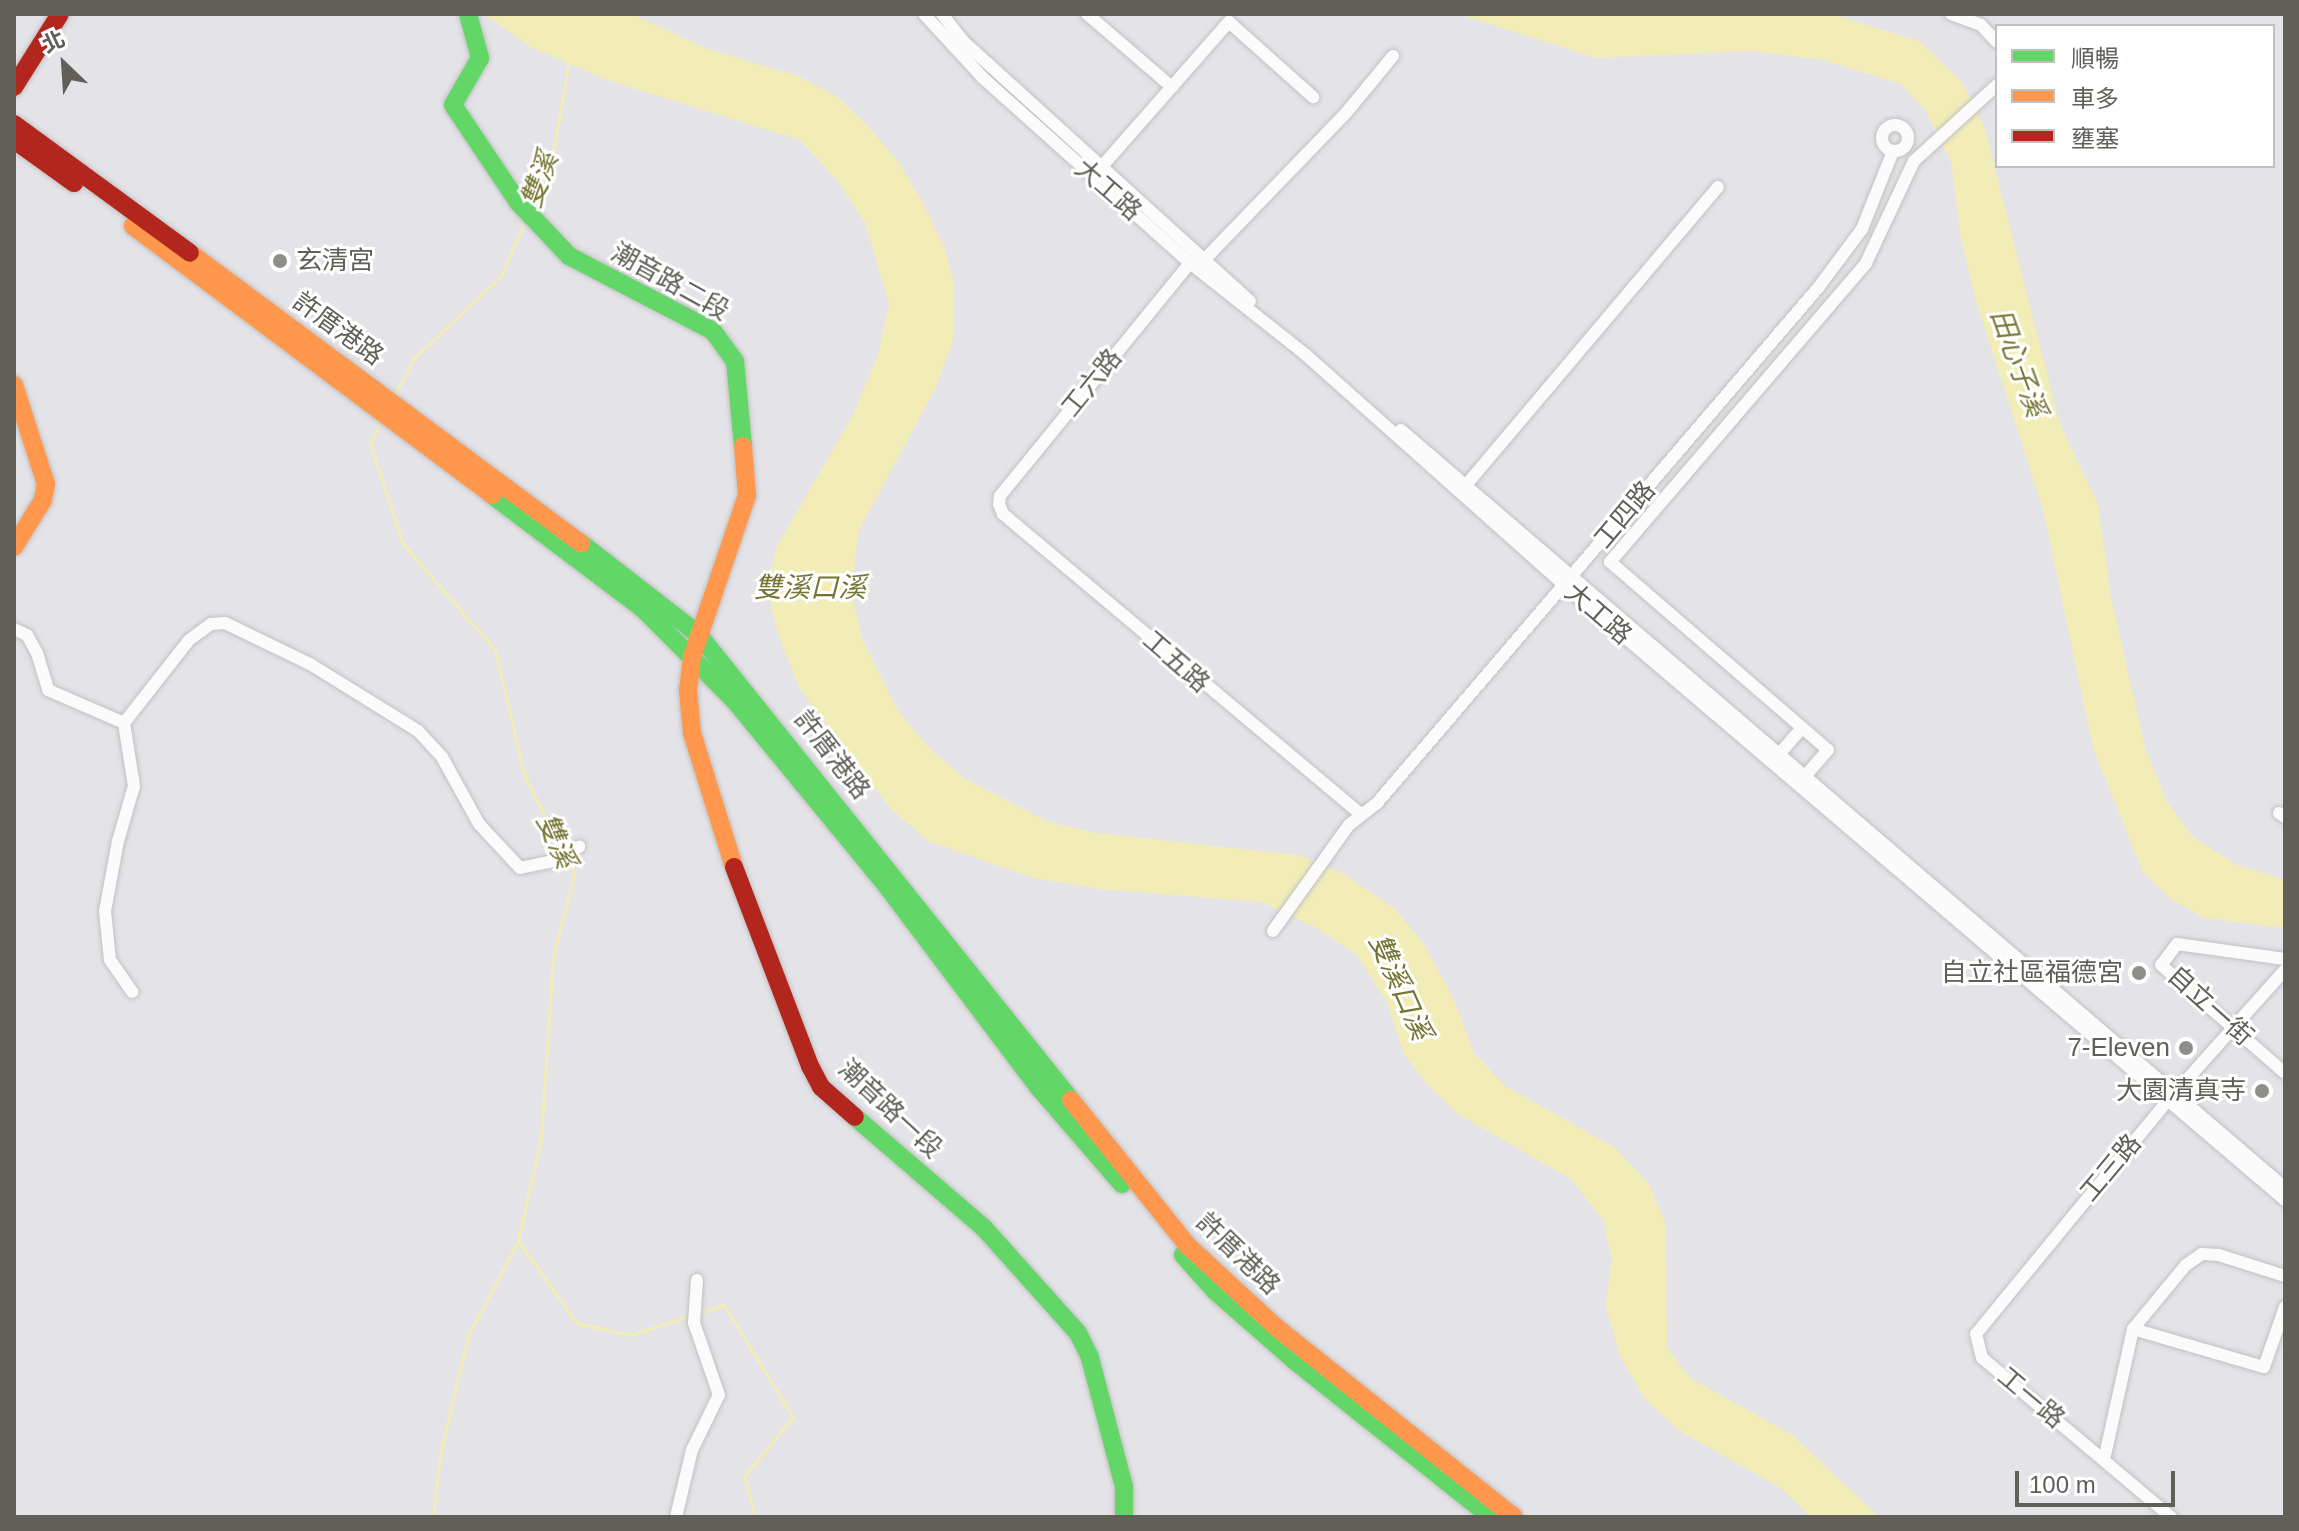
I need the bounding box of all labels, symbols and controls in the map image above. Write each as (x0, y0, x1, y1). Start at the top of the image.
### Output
north arrow (24, 24, 104, 104)
legend (1995, 24, 2275, 168)
text: 北 (38, 26, 69, 58)
text: 順暢 (2071, 45, 2119, 72)
text: 車多 (2071, 85, 2119, 112)
text: 壅塞 (2071, 125, 2119, 152)
water label: 雙溪 (515, 148, 565, 212)
street label: 大工路 (1068, 153, 1148, 227)
street label: 潮音路二段 (606, 237, 734, 327)
place label: 玄清宮 (296, 245, 374, 277)
marker: 玄清宮 (271, 252, 289, 270)
street label: 許厝港路 (287, 286, 389, 372)
water label: 田心子溪 (1983, 305, 2053, 421)
street label: 工六路 (1055, 343, 1129, 423)
street label: 工四路 (1588, 475, 1662, 555)
water label: 雙溪口溪 (754, 571, 866, 605)
street label: 大工路 (1558, 577, 1638, 651)
street label: 工五路 (1136, 625, 1216, 699)
street label: 許厝港路 (788, 704, 876, 806)
water label: 雙溪 (529, 809, 583, 873)
water label: 雙溪口溪 (1362, 929, 1438, 1045)
place label: 自立社區福德宮 (1941, 957, 2123, 989)
street label: 自立一街 (2161, 960, 2259, 1052)
marker: 自立社區福德宮 (2130, 964, 2148, 982)
place label: 7-Eleven (2067, 1032, 2170, 1064)
marker: 7-Eleven (2177, 1039, 2195, 1057)
street label: 潮音路一段 (832, 1053, 948, 1165)
place label: 大園清真寺 (2116, 1075, 2246, 1107)
marker: 大園清真寺 (2253, 1082, 2271, 1100)
street label: 工三路 (2074, 1128, 2148, 1208)
street label: 許厝港路 (1190, 1207, 1286, 1301)
street label: 工一路 (1991, 1361, 2071, 1435)
scale bar (2019, 1455, 2179, 1505)
text: 100 m (2029, 1471, 2096, 1498)

